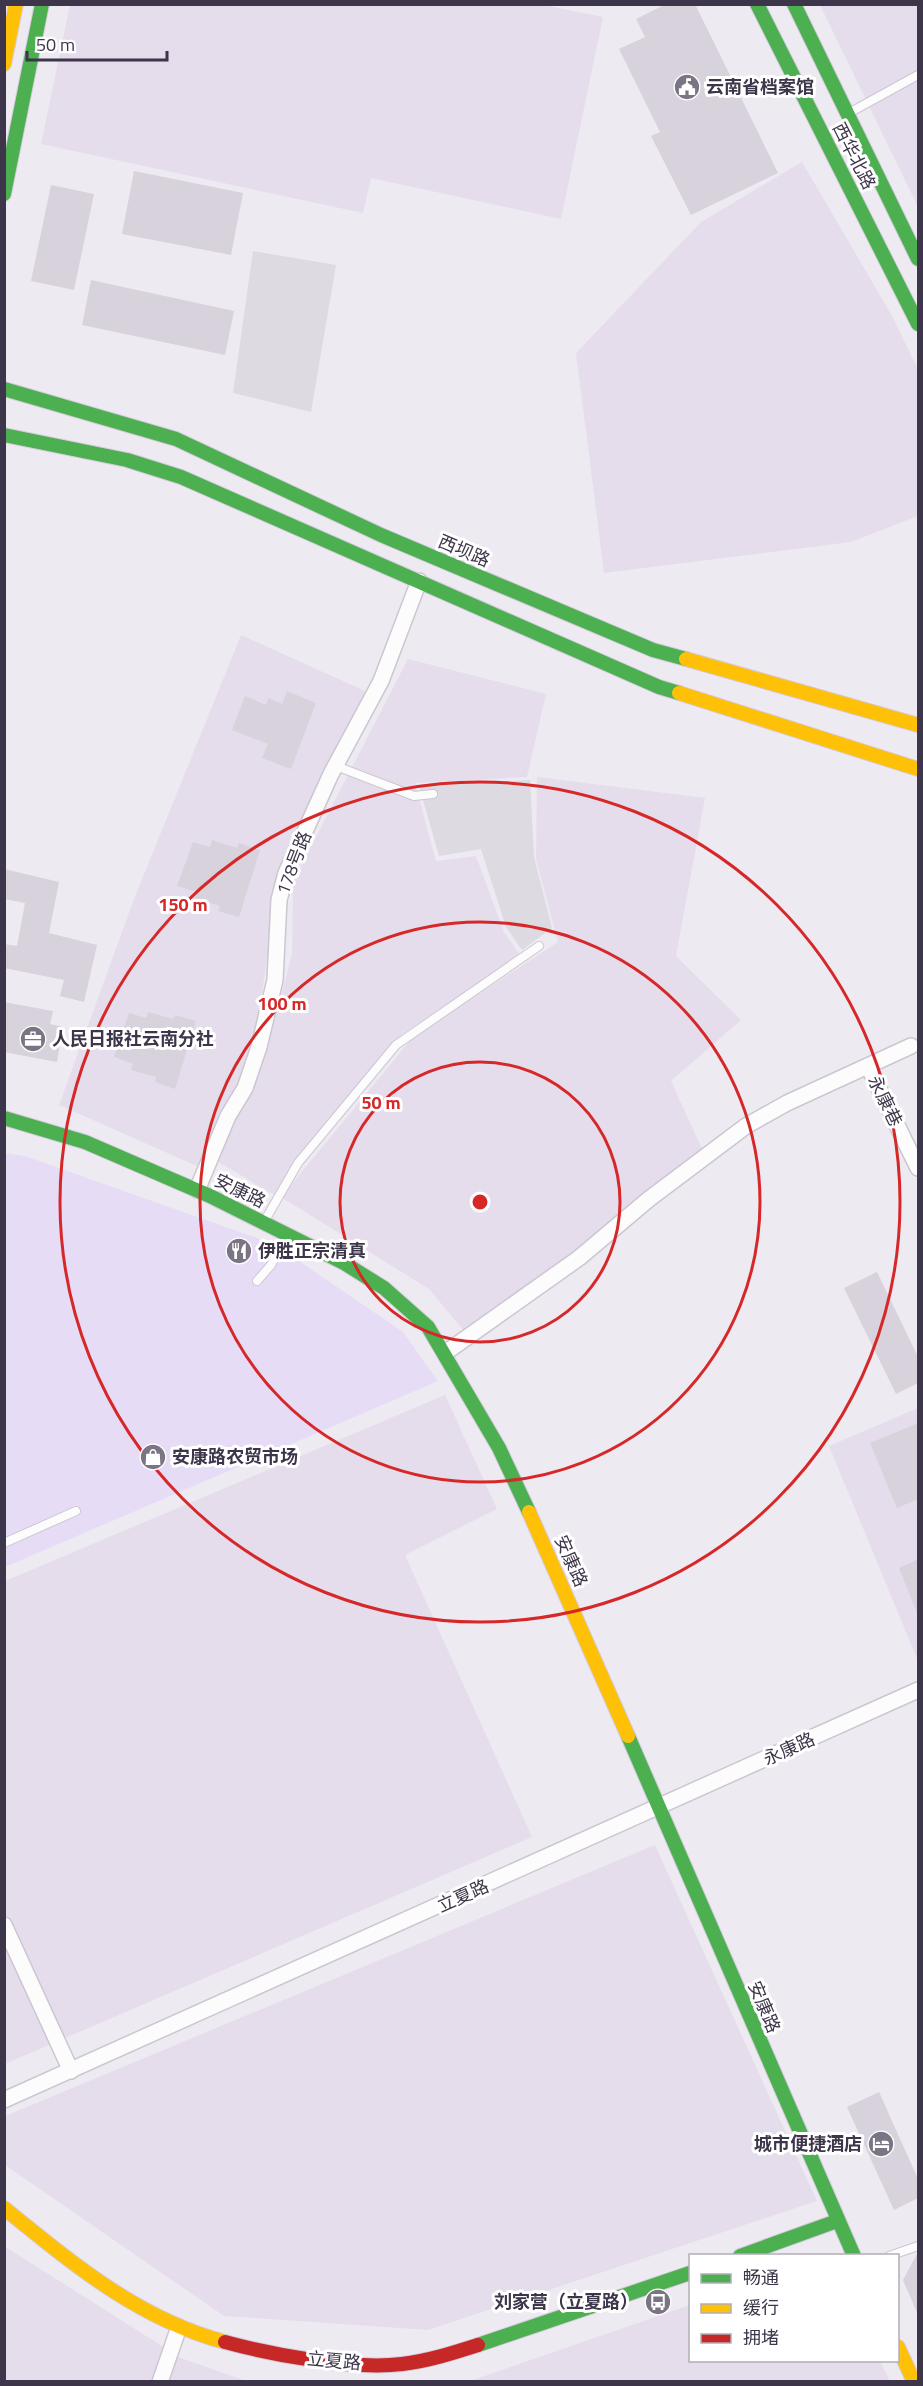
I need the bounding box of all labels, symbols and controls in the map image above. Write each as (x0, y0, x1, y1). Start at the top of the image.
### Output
scale bar (27, 24, 166, 62)
text: 50 m (36, 31, 75, 58)
public building icon: 云南省档案馆 (672, 72, 702, 102)
place label: 云南省档案馆 (706, 73, 814, 100)
street label: 西华北路 (826, 118, 883, 194)
street label: 西坝路 (434, 528, 494, 574)
street label: 178号路 (269, 827, 318, 899)
text: 150 m (158, 891, 208, 918)
text: 100 m (257, 990, 307, 1017)
office icon: 人民日报社云南分社 (18, 1024, 48, 1054)
place label: 人民日报社云南分社 (52, 1025, 214, 1052)
street label: 永康巷 (861, 1071, 909, 1131)
text: 50 m (361, 1089, 401, 1116)
street label: 安康路 (210, 1167, 270, 1215)
centre of rings (470, 1192, 490, 1212)
restaurant icon: 伊胜正宗清真 (224, 1236, 254, 1266)
place label: 伊胜正宗清真 (258, 1237, 366, 1264)
shop icon: 安康路农贸市场 (138, 1442, 168, 1472)
place label: 安康路农贸市场 (172, 1443, 298, 1470)
street label: 安康路 (548, 1531, 595, 1591)
street label: 永康路 (759, 1725, 819, 1772)
street label: 立夏路 (433, 1872, 493, 1919)
street label: 安康路 (741, 1977, 787, 2037)
hotel icon: 城市便捷酒店 (866, 2129, 896, 2159)
place label: 城市便捷酒店 (754, 2130, 862, 2157)
legend (689, 2254, 899, 2362)
text: 畅通 (743, 2264, 779, 2291)
bus stop icon: 刘家营（立夏路） (643, 2287, 673, 2317)
place label: 刘家营（立夏路） (494, 2288, 638, 2315)
text: 缓行 (743, 2294, 779, 2321)
text: 拥堵 (743, 2324, 779, 2351)
street label: 立夏路 (306, 2345, 362, 2376)

